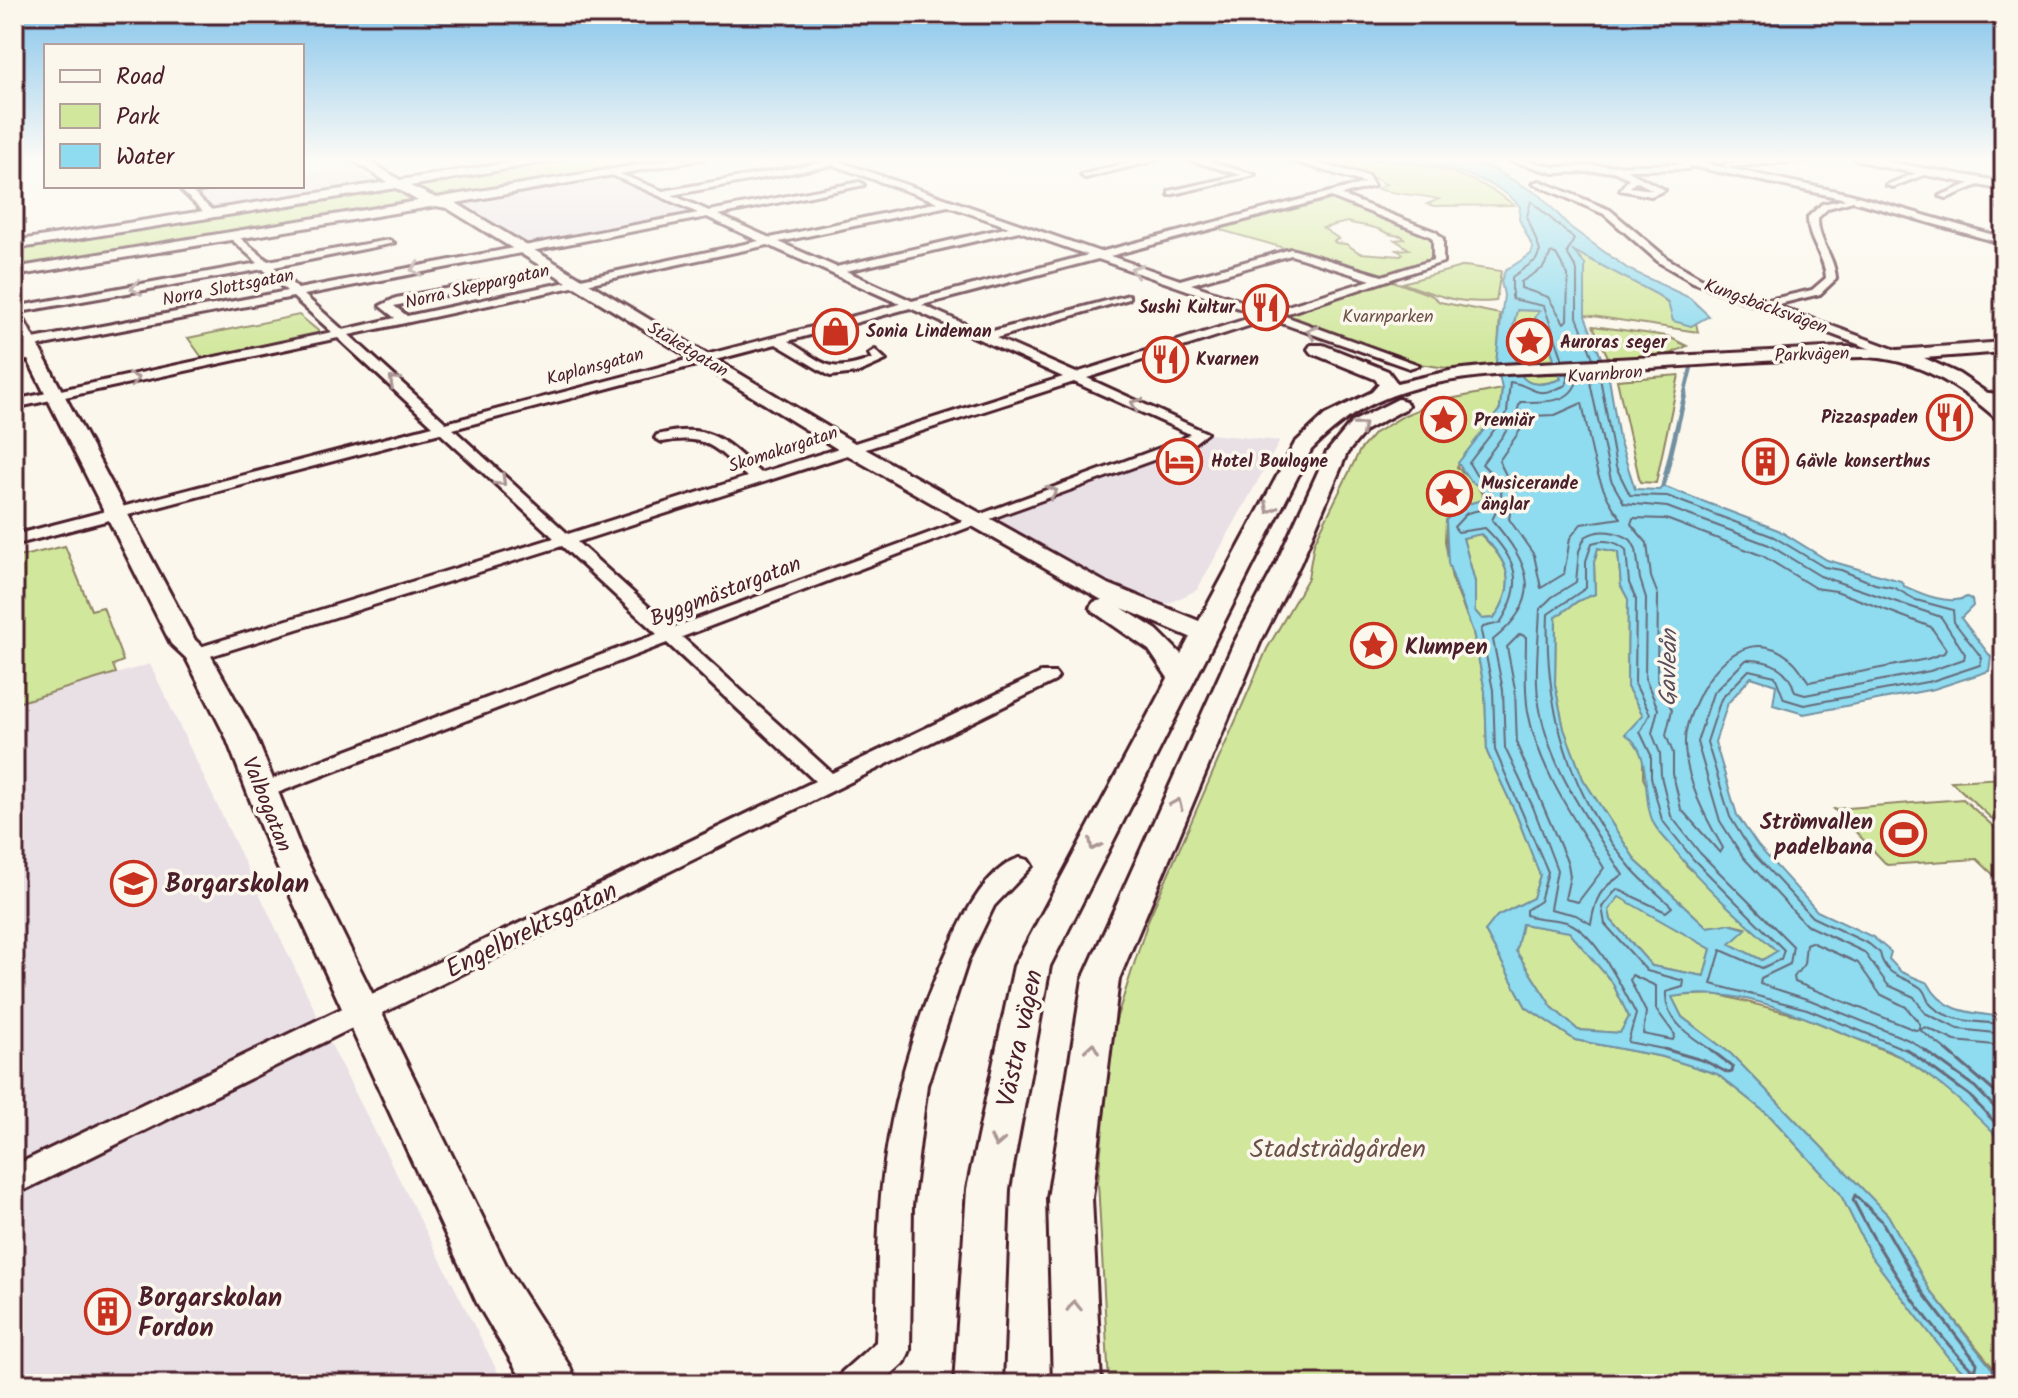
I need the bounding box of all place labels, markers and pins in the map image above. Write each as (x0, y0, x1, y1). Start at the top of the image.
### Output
restaurant icon: Sushi Kultur (1242, 283, 1290, 331)
place label: Sushi Kultur (1138, 294, 1236, 323)
shop icon: Sonia Lindeman (811, 307, 859, 355)
place label: Sonia Lindeman (866, 318, 992, 347)
place icon: Auroras seger (1505, 318, 1553, 366)
place label: Auroras seger (1560, 329, 1668, 358)
restaurant icon: Kvarnen (1141, 335, 1189, 383)
place label: Kvarnen (1196, 346, 1259, 375)
restaurant icon: Pizzaspaden (1925, 393, 1973, 441)
place icon: Premiär (1419, 396, 1467, 444)
place label: Pizzaspaden (1821, 404, 1918, 433)
place label: Premiär (1474, 407, 1536, 436)
hotel icon: Hotel Boulogne (1156, 437, 1204, 485)
building icon: Gävle konserthus (1741, 437, 1789, 485)
place label: Hotel Boulogne (1211, 448, 1328, 477)
place label: Gävle konserthus (1796, 448, 1931, 477)
place icon: Musicerande änglar (1426, 469, 1474, 517)
place label: Musicerande änglar (1481, 470, 1578, 520)
place icon: Klumpen (1350, 622, 1398, 670)
place label: Klumpen (1405, 631, 1488, 666)
place label: Strömvallen padelbana (1760, 806, 1873, 866)
sports icon: Strömvallen padelbana (1880, 810, 1928, 858)
school or university icon: Borgarskolan (110, 859, 158, 907)
place label: Borgarskolan (165, 864, 309, 906)
place label: Borgarskolan Fordon (138, 1278, 282, 1350)
building icon: Borgarskolan Fordon (83, 1288, 131, 1336)

